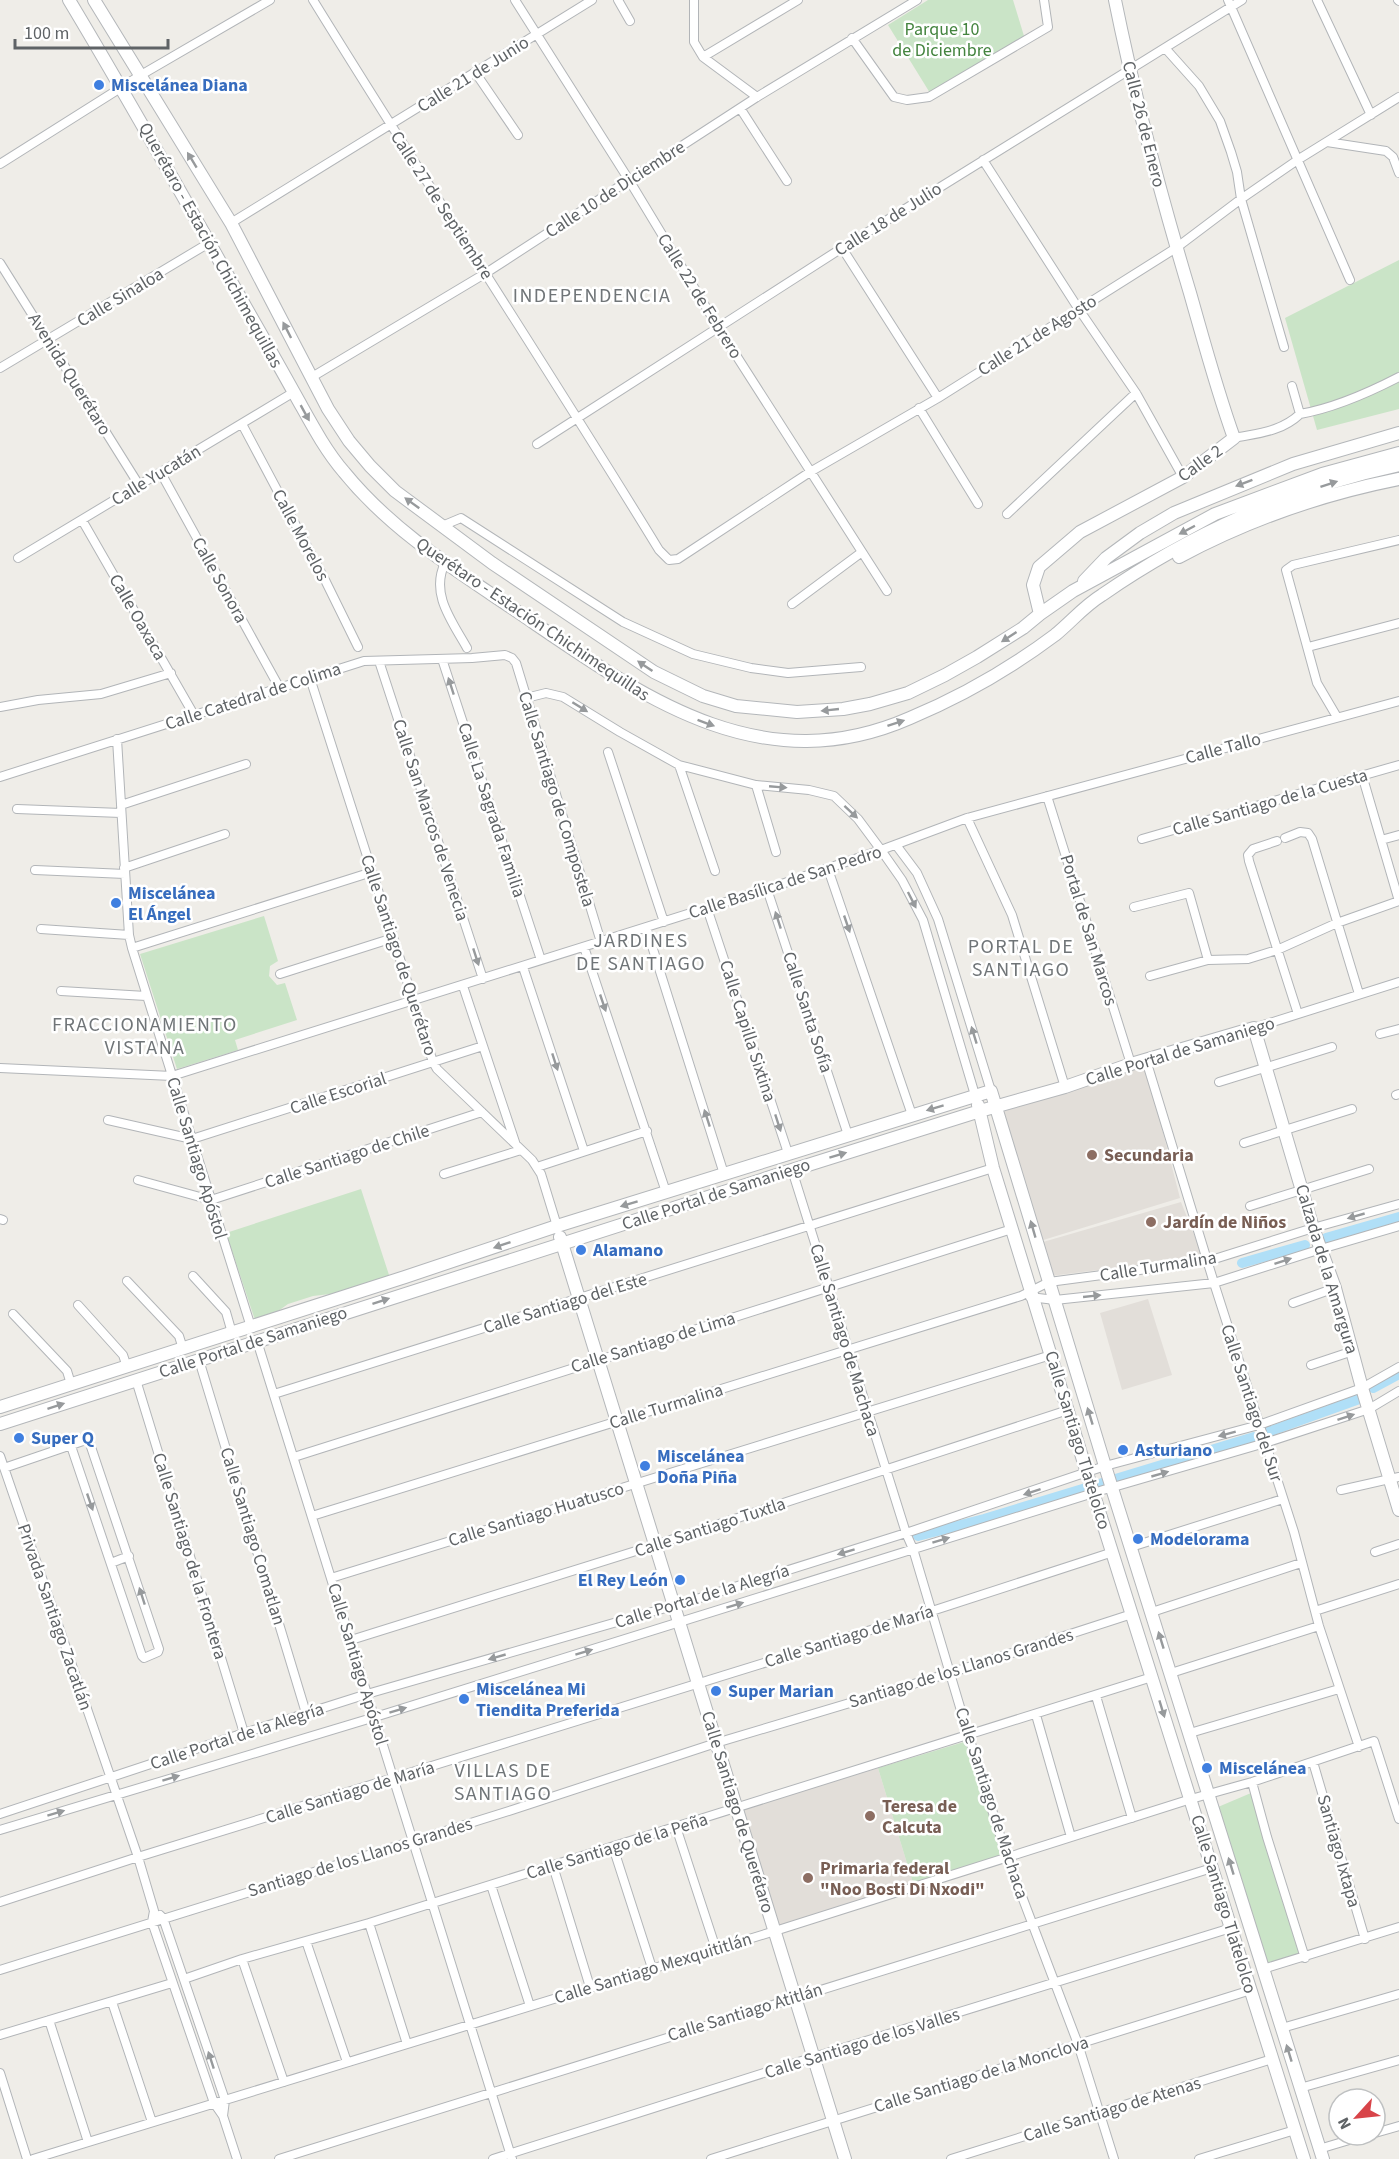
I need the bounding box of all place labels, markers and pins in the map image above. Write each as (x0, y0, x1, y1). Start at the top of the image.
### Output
place label: Miscelánea Diana (111, 73, 248, 98)
marker: Miscelánea Diana (92, 78, 106, 92)
place label: Miscelánea El Ángel (128, 881, 215, 927)
marker: Miscelánea El Ángel (109, 896, 123, 910)
place label: Secundaria (1104, 1143, 1194, 1168)
marker: Secundaria (1085, 1148, 1099, 1162)
place label: Jardín de Niños (1163, 1210, 1286, 1235)
marker: Jardín de Niños (1144, 1215, 1158, 1229)
place label: Alamano (592, 1238, 663, 1263)
marker: Alamano (574, 1243, 588, 1257)
place label: Super Q (31, 1426, 95, 1451)
marker: Super Q (12, 1431, 26, 1445)
place label: Asturiano (1134, 1438, 1212, 1463)
marker: Asturiano (1116, 1443, 1130, 1457)
place label: Miscelánea Doña Piña (657, 1444, 744, 1490)
marker: Miscelánea Doña Piña (638, 1459, 652, 1473)
place label: Modelorama (1150, 1527, 1250, 1552)
marker: Modelorama (1131, 1532, 1145, 1546)
place label: El Rey León (578, 1568, 668, 1593)
marker: El Rey León (673, 1573, 687, 1587)
place label: Miscelánea Mi Tiendita Preferida (476, 1677, 620, 1723)
place label: Super Marian (728, 1679, 834, 1704)
marker: Super Marian (709, 1684, 723, 1698)
marker: Miscelánea Mi Tiendita Preferida (457, 1692, 471, 1706)
place label: Miscelánea (1219, 1756, 1306, 1781)
marker: Miscelánea (1200, 1761, 1214, 1775)
place label: Teresa de Calcuta (882, 1794, 957, 1840)
marker: Teresa de Calcuta (863, 1809, 877, 1823)
place label: Primaria federal "Noo Bosti Di Nxodi" (820, 1856, 985, 1902)
marker: Primaria federal "Noo Bosti Di Nxodi" (801, 1871, 815, 1885)

